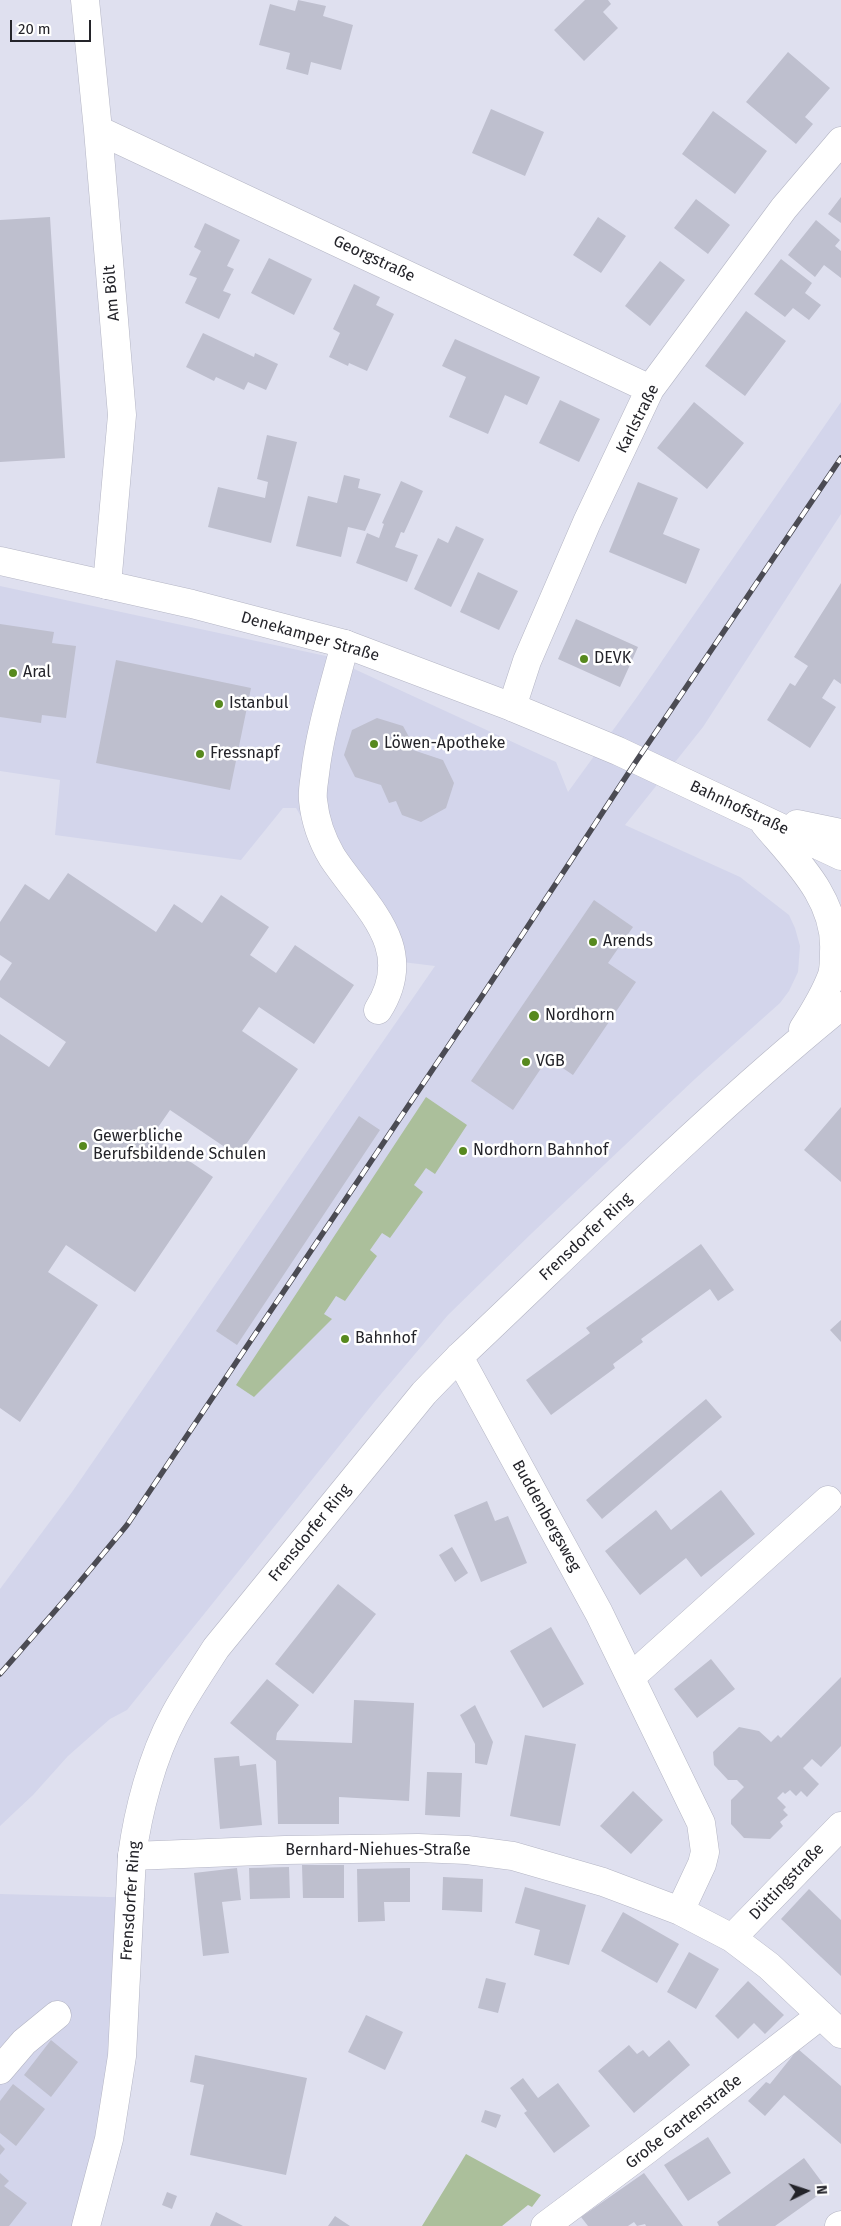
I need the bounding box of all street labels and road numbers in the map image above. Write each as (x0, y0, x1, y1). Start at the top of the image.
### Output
street label: Georgstraße (330, 232, 418, 286)
street label: Am Bölt (100, 264, 124, 322)
street label: Karlstraße (612, 381, 664, 457)
street label: Denekamper Straße (239, 608, 381, 666)
street label: Bahnhofstraße (686, 777, 792, 839)
street label: Frensdorfer Ring (536, 1189, 636, 1285)
street label: Buddenbergsweg (507, 1457, 585, 1575)
street label: Frensdorfer Ring (265, 1480, 355, 1586)
street label: Düttingstraße (746, 1840, 828, 1924)
street label: Frensdorfer Ring (117, 1841, 145, 1961)
street label: Bernhard-Niehues-Straße (285, 1841, 471, 1861)
street label: Große Gartenstraße (622, 2071, 746, 2173)

